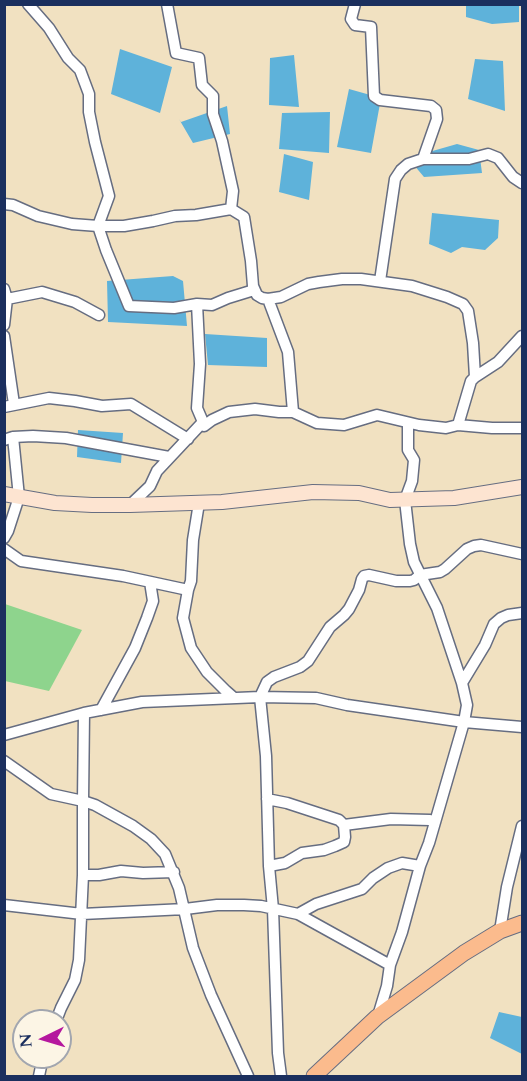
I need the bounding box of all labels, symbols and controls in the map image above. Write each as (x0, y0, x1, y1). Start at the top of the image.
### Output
north arrow (12, 1009, 72, 1069)
text: N (14, 1033, 38, 1048)

